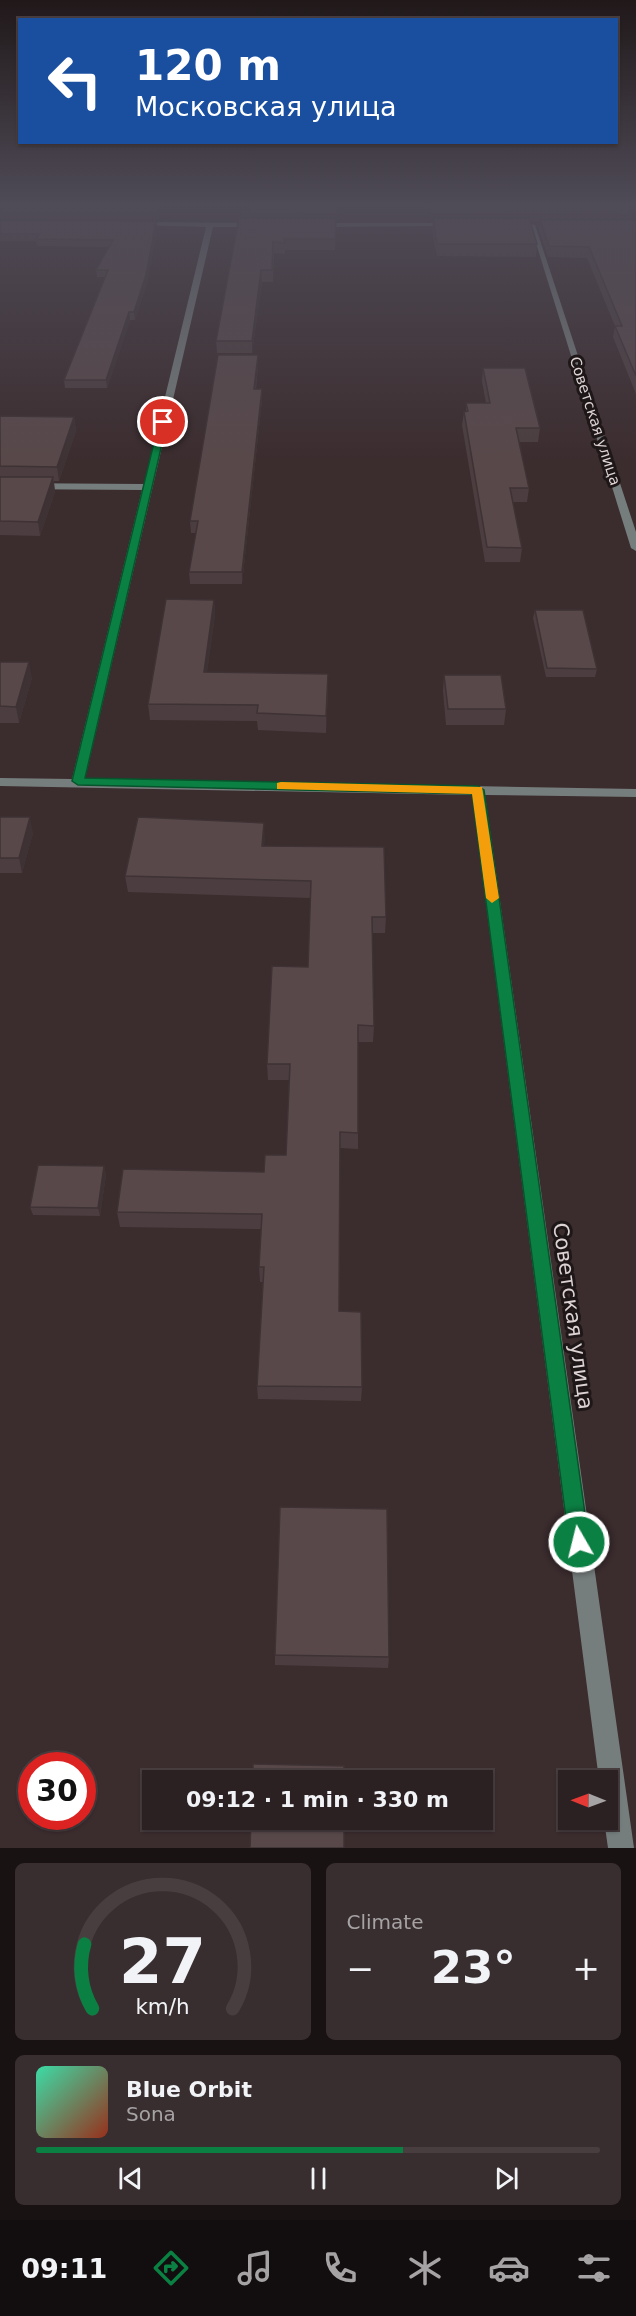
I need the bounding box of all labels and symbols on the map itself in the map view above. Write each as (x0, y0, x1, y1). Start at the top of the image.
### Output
street label: Советская улица (566, 354, 624, 488)
pin (137, 396, 188, 447)
street label: Советская улица (548, 1221, 598, 1411)
position arrow (547, 1510, 611, 1574)
speed limit sign: 30 (18, 1752, 96, 1830)
north arrow (558, 1770, 618, 1830)

